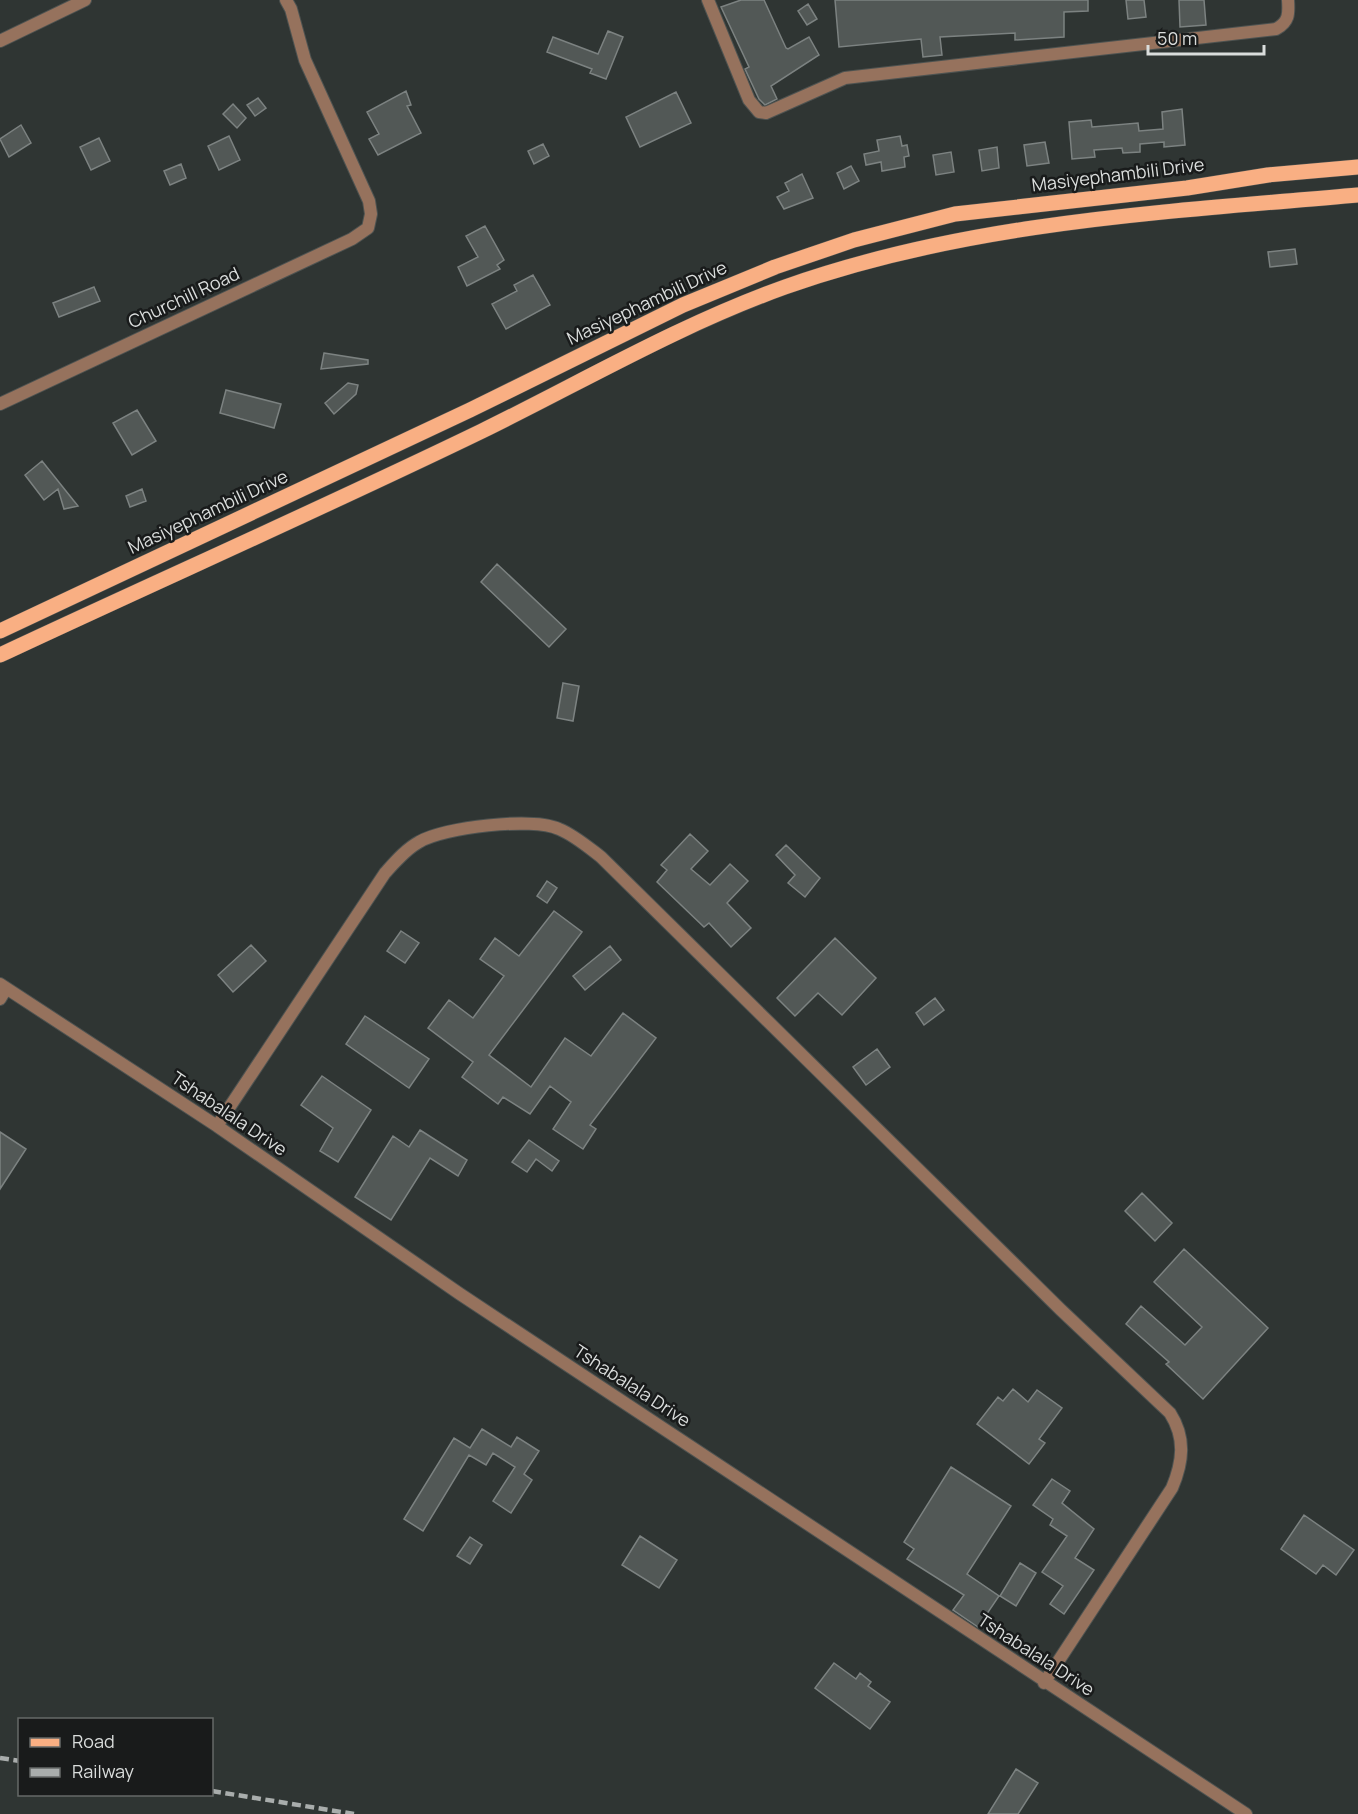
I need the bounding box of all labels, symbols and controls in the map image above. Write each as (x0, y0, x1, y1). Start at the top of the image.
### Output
scale bar (1148, 18, 1264, 56)
text: 50 m (1157, 26, 1197, 50)
street label: Masiyephambili Drive (1030, 152, 1206, 197)
street label: Masiyephambili Drive (563, 255, 730, 350)
street label: Churchill Road (124, 261, 243, 333)
street label: Masiyephambili Drive (124, 464, 291, 559)
street label: Tshabalala Drive (167, 1066, 292, 1161)
street label: Tshabalala Drive (570, 1338, 696, 1432)
street label: Tshabalala Drive (974, 1607, 1100, 1701)
legend (18, 1718, 213, 1796)
text: Road (72, 1729, 115, 1753)
text: Railway (72, 1759, 134, 1783)

